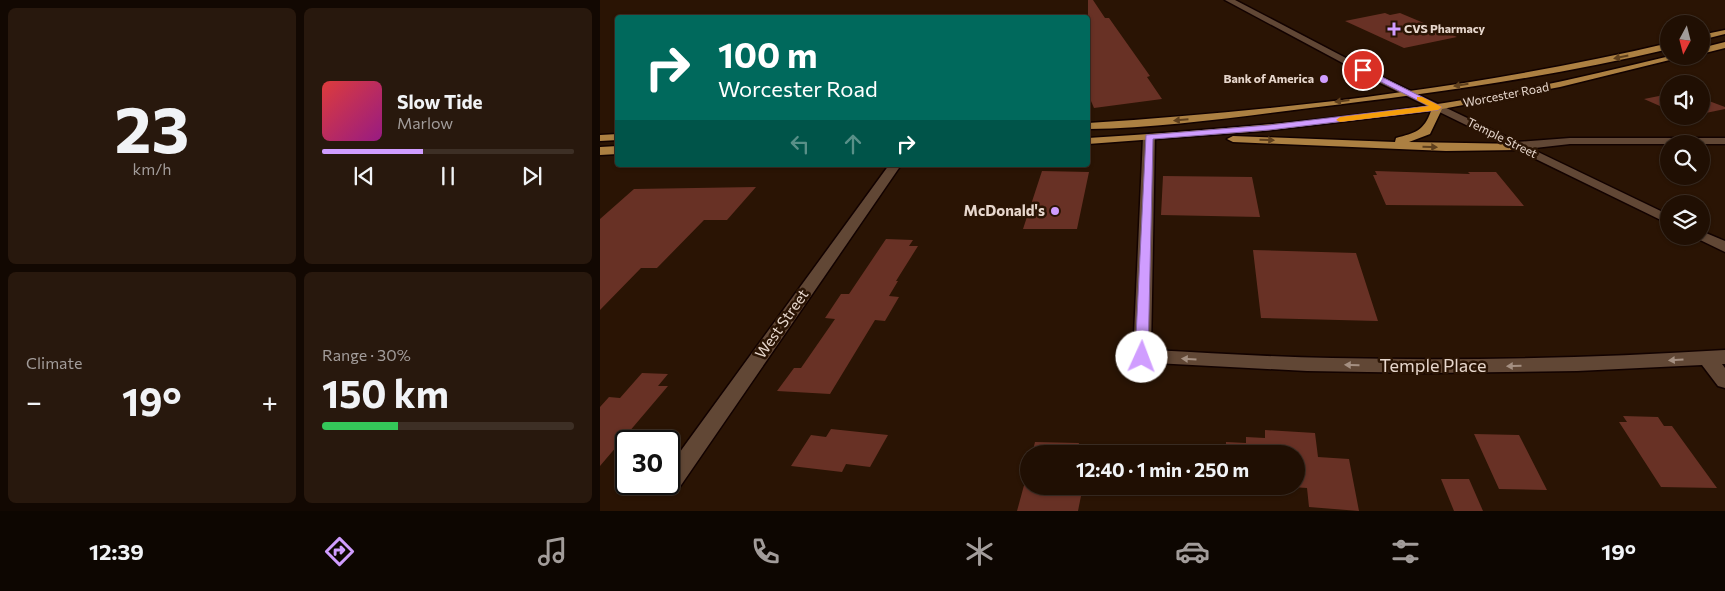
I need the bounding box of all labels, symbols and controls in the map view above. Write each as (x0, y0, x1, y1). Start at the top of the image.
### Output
north arrow (1660, 15, 1710, 65)
map controls (1660, 15, 1710, 245)
place label: CVS Pharmacy (1404, 21, 1486, 35)
marker: CVS Pharmacy (1388, 23, 1400, 35)
text: 100 m (718, 32, 818, 75)
icon: right (635, 35, 700, 100)
pin (1342, 49, 1384, 91)
one-way arrow (1613, 53, 1629, 61)
icon: arrive (1349, 56, 1377, 84)
place label: Bank of America (1223, 71, 1314, 85)
marker: Bank of America (1318, 73, 1330, 85)
text: Worcester Road (718, 75, 878, 102)
button: sound (1660, 75, 1710, 125)
street label: Worcester Road (1462, 79, 1550, 109)
one-way arrow (1453, 81, 1469, 89)
text: 23 (115, 87, 189, 166)
text: Slow Tide (397, 90, 483, 113)
one-way arrow (1334, 97, 1350, 105)
text: Marlow (397, 113, 453, 132)
street label: Temple Street (1465, 114, 1540, 160)
one-way arrow (1172, 116, 1188, 124)
icon: left (786, 130, 814, 158)
icon: ahead (839, 130, 867, 158)
icon: right (892, 130, 920, 158)
button: search (1660, 135, 1710, 185)
one-way arrow (1260, 136, 1276, 144)
one-way arrow (1422, 143, 1438, 151)
text: km/h (133, 159, 171, 178)
icon: previous (350, 162, 378, 190)
icon: pause (434, 162, 462, 190)
icon: next (518, 162, 546, 190)
button: layers (1660, 195, 1710, 245)
place label: McDonald's (964, 201, 1045, 219)
marker: McDonald's (1049, 205, 1061, 217)
street label: West Street (751, 285, 812, 362)
position arrow (1115, 330, 1167, 382)
text: Range · 30% (322, 345, 411, 364)
text: Climate (26, 353, 82, 372)
one-way arrow (1181, 354, 1197, 362)
street label: Temple Place (1379, 354, 1487, 376)
one-way arrow (1668, 357, 1684, 365)
one-way arrow (1343, 361, 1359, 369)
one-way arrow (1506, 362, 1522, 370)
text: 150 km (322, 369, 449, 416)
text: 19° (122, 377, 182, 424)
text: − (26, 384, 42, 418)
text: + (262, 384, 278, 418)
speed limit sign: 30 (615, 430, 680, 495)
text: 12:40 · 1 min · 250 m (1076, 458, 1249, 481)
icon: directions (322, 534, 357, 569)
icon: music (535, 534, 570, 569)
icon: phone (748, 534, 783, 569)
icon: climate (962, 534, 997, 569)
icon: car (1175, 534, 1210, 569)
icon: filters (1388, 534, 1423, 569)
text: 12:39 (89, 538, 144, 565)
text: 19° (1601, 538, 1636, 565)

